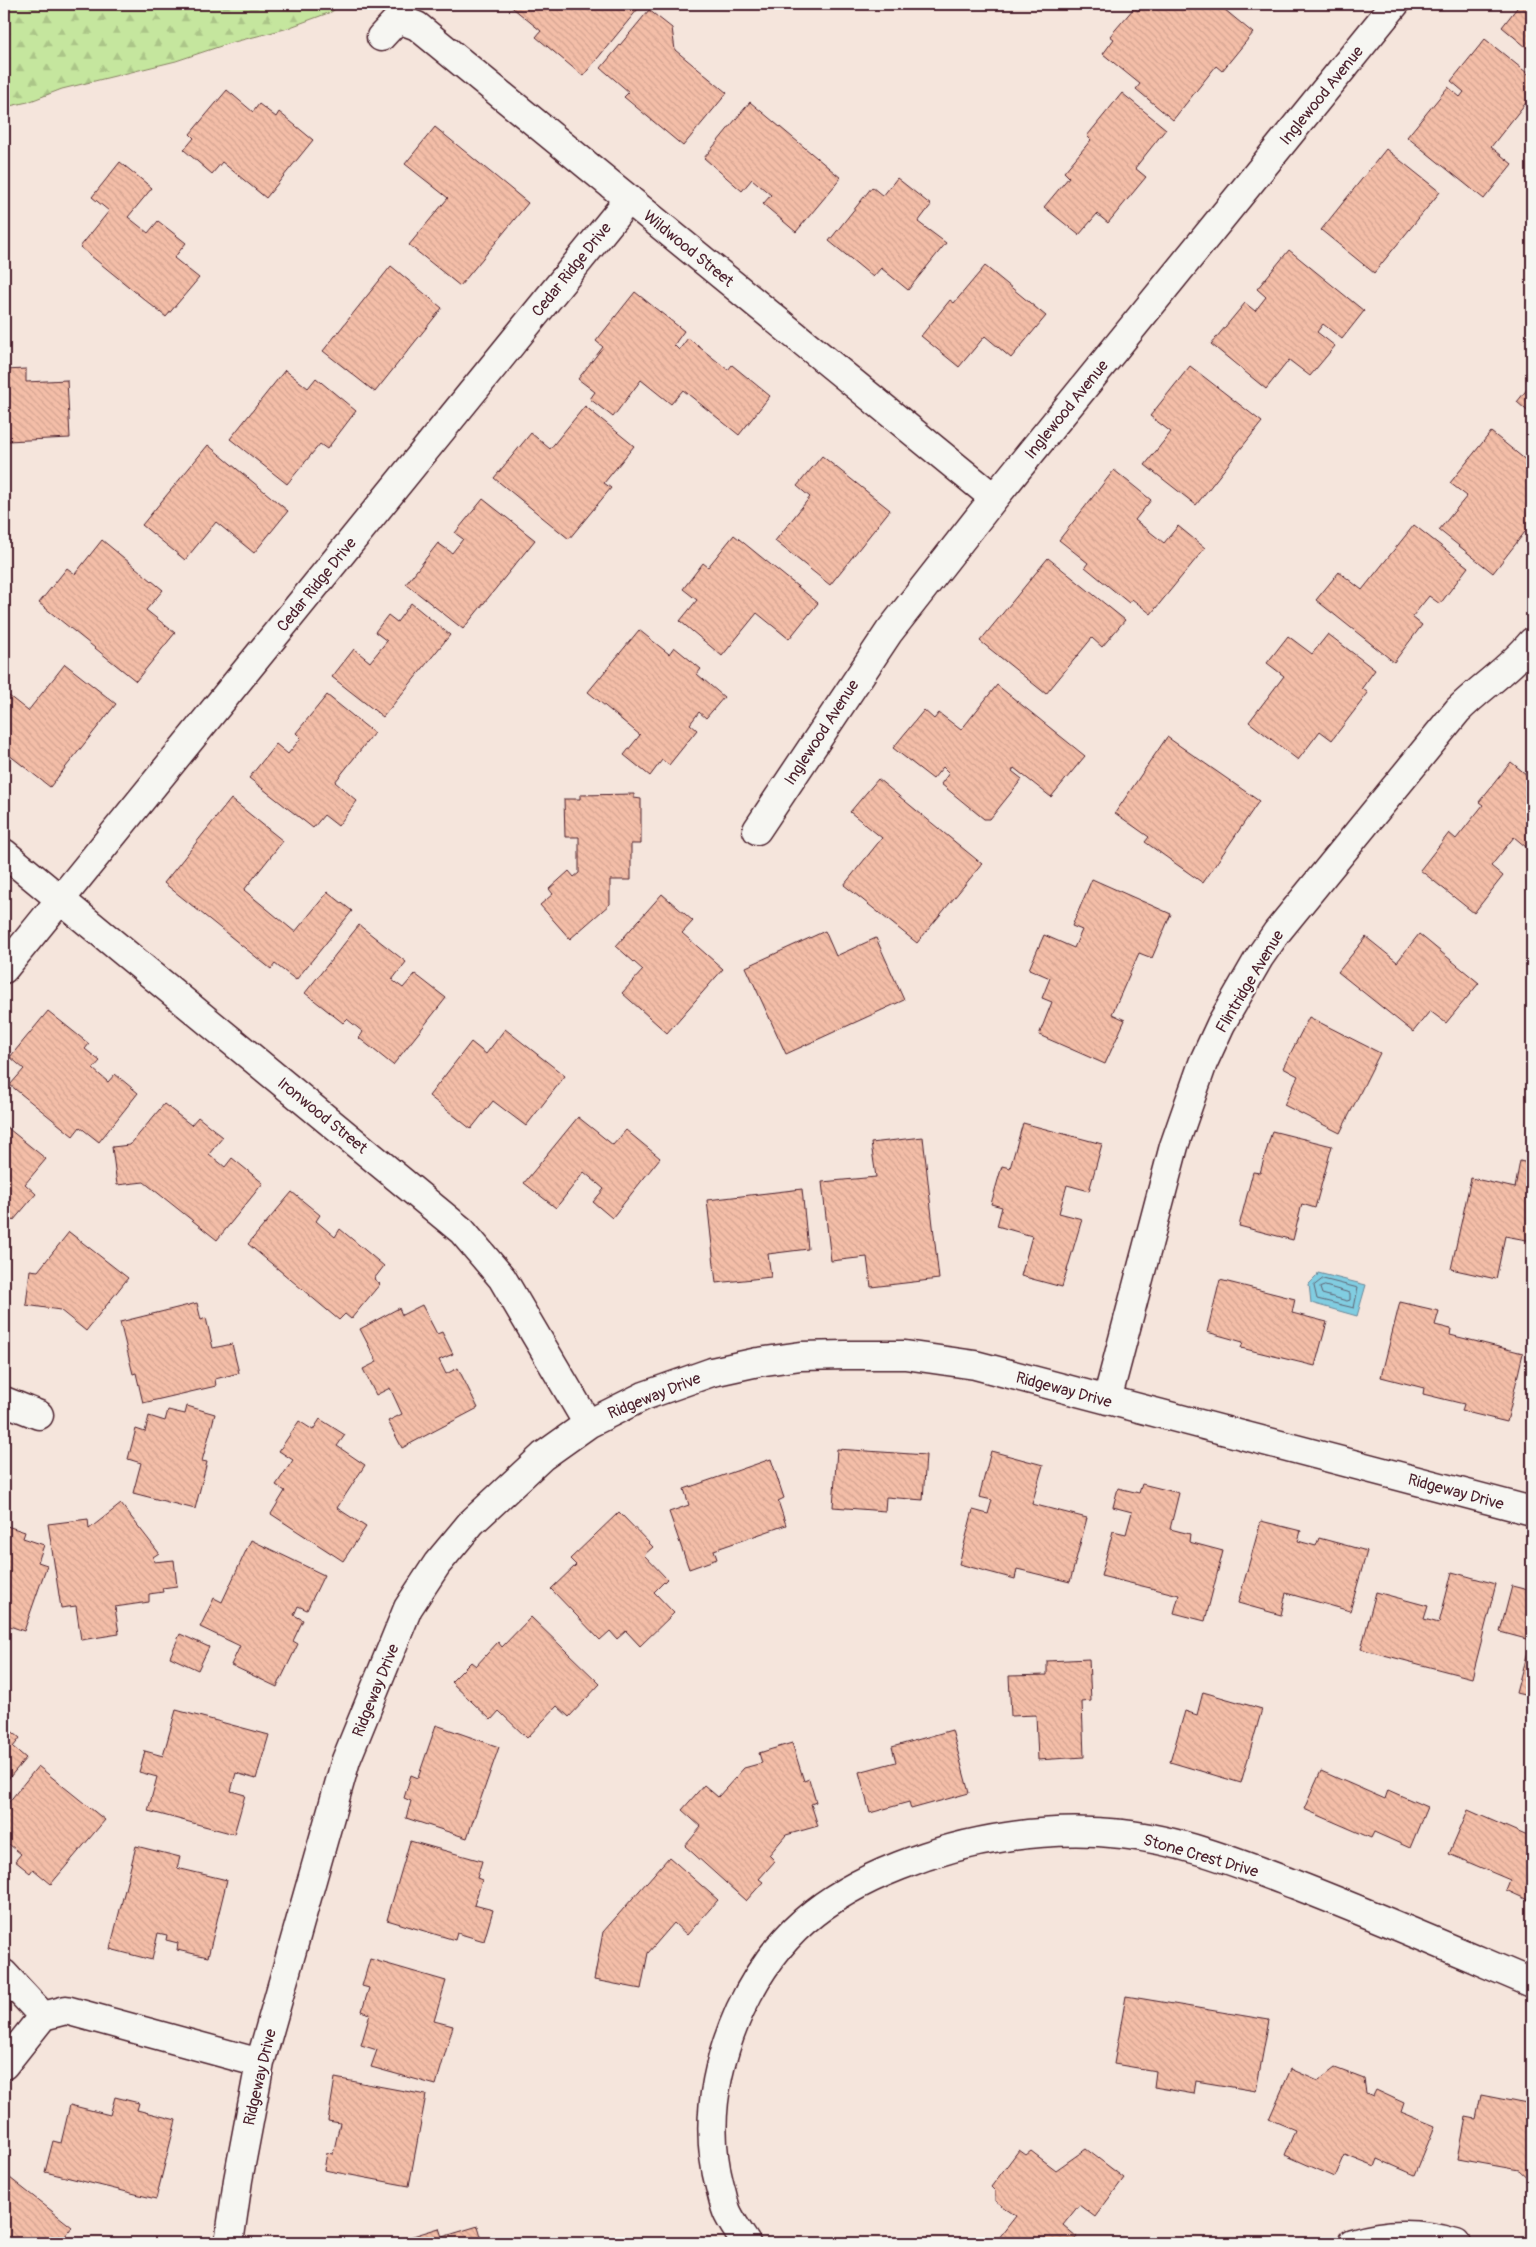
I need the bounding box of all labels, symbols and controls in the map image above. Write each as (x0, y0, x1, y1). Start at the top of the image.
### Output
street label: Inglewood Avenue (1276, 42, 1368, 149)
street label: Wildwood Street (639, 206, 738, 292)
street label: Cedar Ridge Drive (528, 218, 616, 321)
street label: Inglewood Avenue (1021, 356, 1113, 463)
street label: Cedar Ridge Drive (273, 533, 361, 636)
street label: Inglewood Avenue (780, 676, 863, 789)
street label: Flintridge Avenue (1211, 926, 1288, 1037)
street label: Ironwood Street (273, 1073, 372, 1159)
street label: Ridgeway Drive (605, 1368, 704, 1424)
street label: Ridgeway Drive (1014, 1368, 1114, 1412)
street label: Ridgeway Drive (1406, 1470, 1506, 1514)
street label: Ridgeway Drive (348, 1641, 404, 1740)
street label: Stone Crest Drive (1141, 1830, 1261, 1882)
street label: Ridgeway Drive (239, 2027, 281, 2127)

